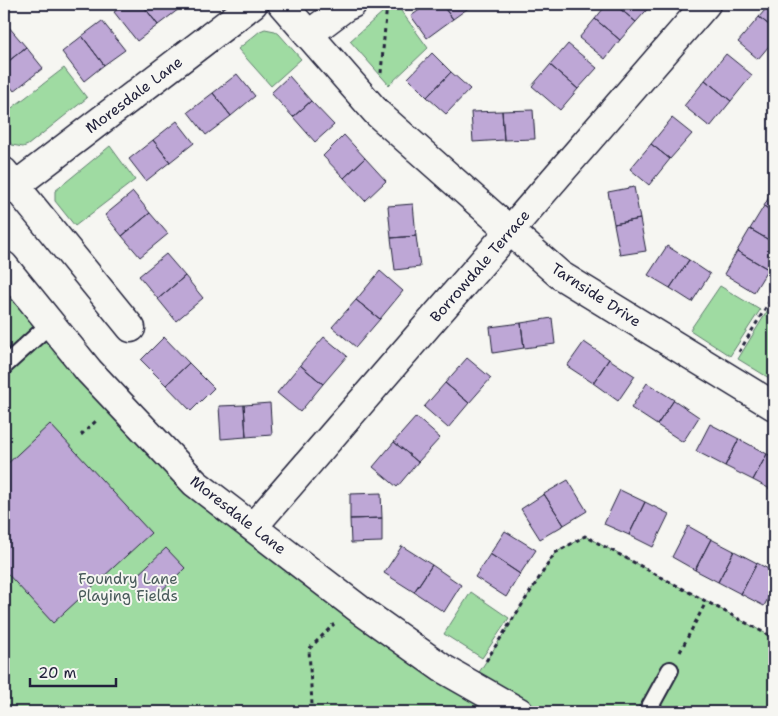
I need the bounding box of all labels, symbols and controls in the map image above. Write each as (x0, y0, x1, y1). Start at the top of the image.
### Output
street label: Moresdale Lane (81, 52, 187, 138)
street label: Borrowdale Terrace (426, 206, 534, 326)
street label: Tarnside Drive (547, 259, 645, 331)
street label: Moresdale Lane (186, 471, 290, 559)
park label: Foundry Lane Playing Fields (78, 569, 178, 606)
scale bar (30, 656, 116, 688)
text: 20 m (38, 663, 77, 683)

